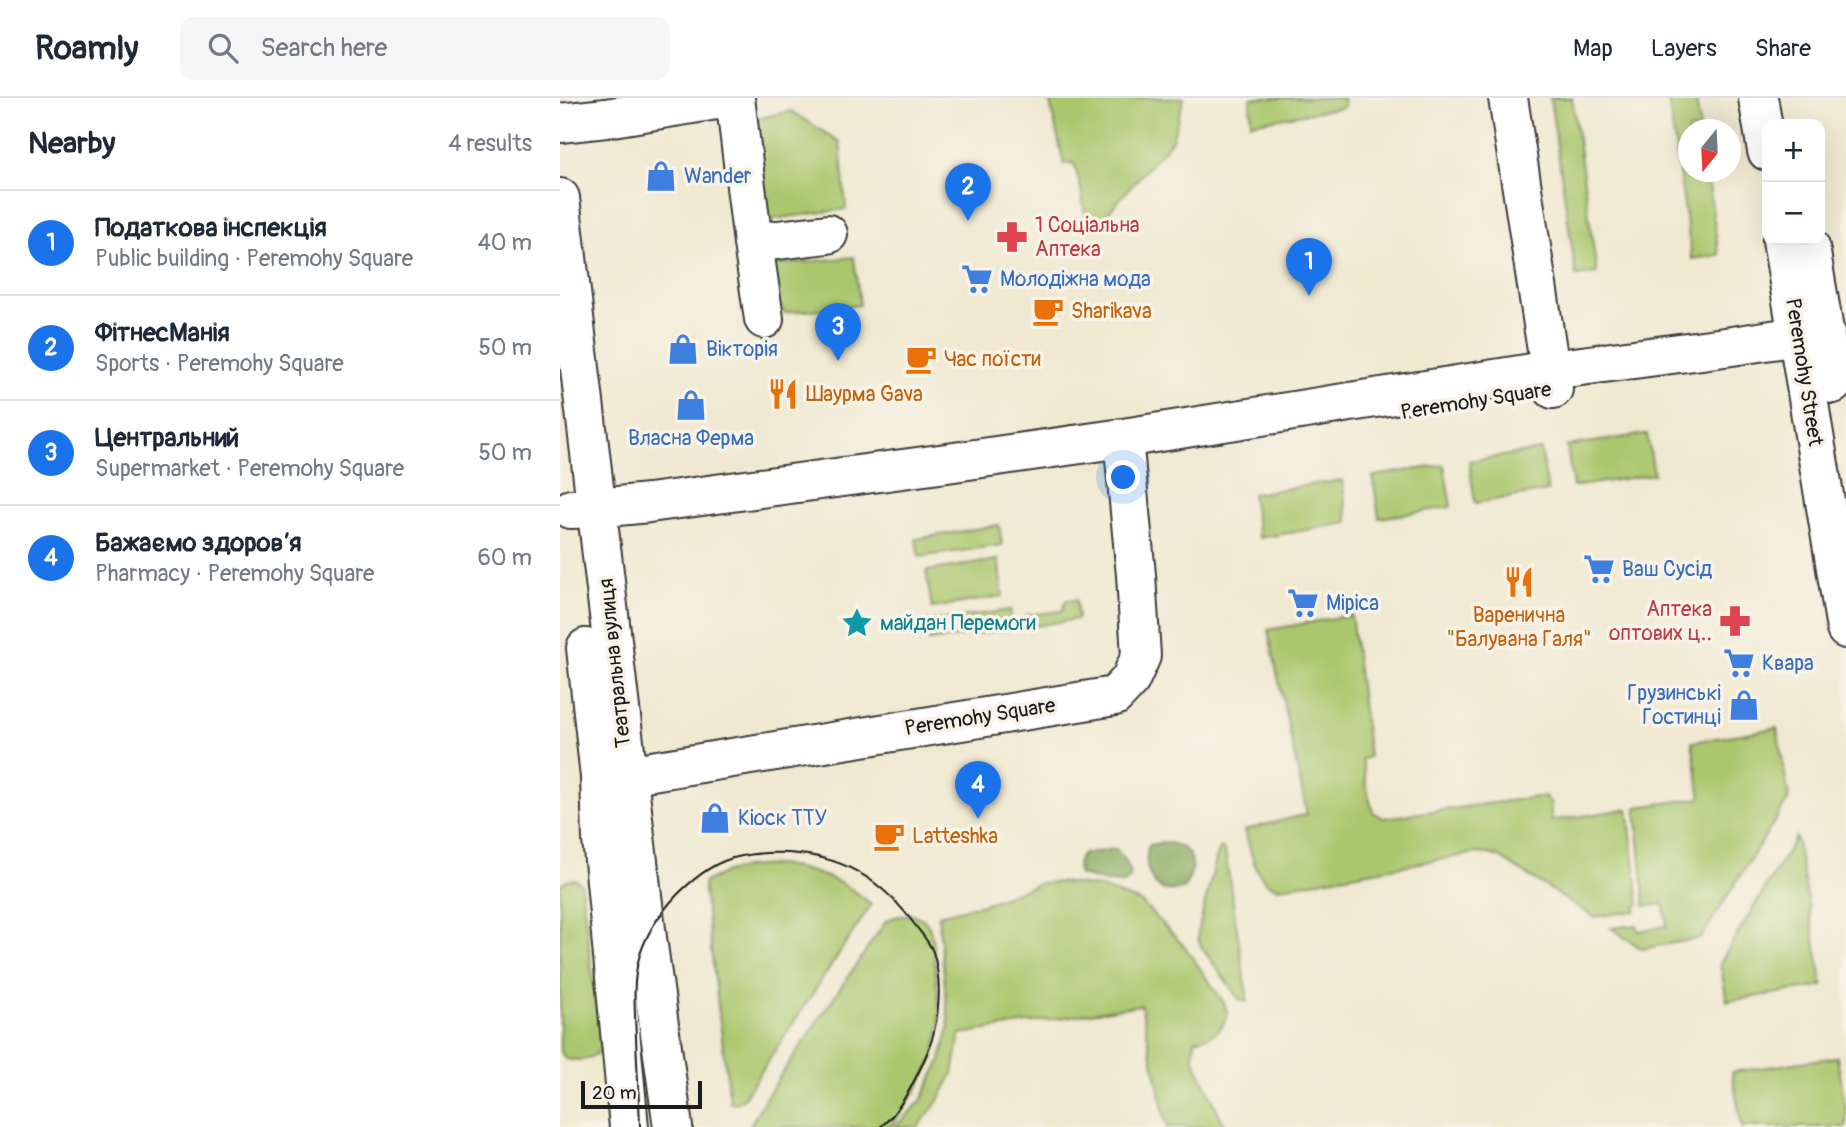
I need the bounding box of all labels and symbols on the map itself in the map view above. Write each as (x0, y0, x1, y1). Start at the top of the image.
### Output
north arrow (1678, 119, 1741, 182)
shop icon: Wander (644, 159, 678, 193)
place label: Wander (684, 163, 752, 190)
pin: 2 (945, 163, 991, 221)
place label: 1 Соціальна Аптека (1035, 212, 1140, 263)
pharmacy icon: 1 Соціальна Аптека (995, 220, 1029, 254)
pin: 1 (1286, 238, 1332, 296)
supermarket icon: Молодіжна мода (960, 262, 994, 296)
place label: Молодіжна мода (1000, 266, 1151, 293)
cafe icon: Sharikava (1031, 294, 1065, 328)
street label: Peremohy Street (1779, 296, 1829, 448)
place label: Sharikava (1071, 298, 1152, 325)
pin: 3 (815, 303, 861, 361)
shop icon: Вікторія (666, 332, 700, 366)
place label: Вікторія (706, 336, 778, 363)
cafe icon: Час поїсти (904, 342, 938, 376)
place label: Час поїсти (944, 346, 1041, 373)
street label: Peremohy Square (1399, 376, 1554, 426)
restaurant icon: Шаурма Gava (766, 377, 800, 411)
place label: Шаурма Gava (806, 381, 923, 408)
shop icon: Власна Ферма (674, 388, 708, 422)
place label: Власна Ферма (628, 425, 754, 452)
your location (1106, 460, 1140, 494)
supermarket icon: Ваш Сусід (1582, 552, 1616, 586)
place label: Ваш Сусід (1622, 556, 1712, 583)
restaurant icon: Варенична "Балувана Галя" (1502, 565, 1536, 599)
street label: Театральна вулиця (593, 577, 637, 749)
supermarket icon: Міріса (1286, 586, 1320, 620)
place label: Міріса (1326, 590, 1379, 617)
place label: Аптека оптових ц‥ (1609, 596, 1712, 647)
place label: Варенична "Балувана Галя" (1446, 602, 1592, 653)
pharmacy icon: Аптека оптових ц‥ (1718, 604, 1752, 638)
place icon: майдан Перемоги (840, 606, 874, 640)
place label: майдан Перемоги (880, 610, 1036, 637)
supermarket icon: Квара (1722, 646, 1756, 680)
place label: Квара (1762, 650, 1814, 677)
place label: Грузинські Гостинці (1627, 680, 1721, 731)
shop icon: Грузинські Гостинці (1727, 688, 1761, 722)
street label: Peremohy Square (903, 692, 1058, 742)
pin: 4 (955, 761, 1001, 819)
shop icon: Кіоск ТТУ (698, 801, 732, 835)
place label: Кіоск ТТУ (738, 805, 827, 832)
cafe icon: Latteshka (872, 819, 906, 853)
place label: Latteshka (912, 823, 998, 850)
scale bar (581, 1078, 702, 1110)

